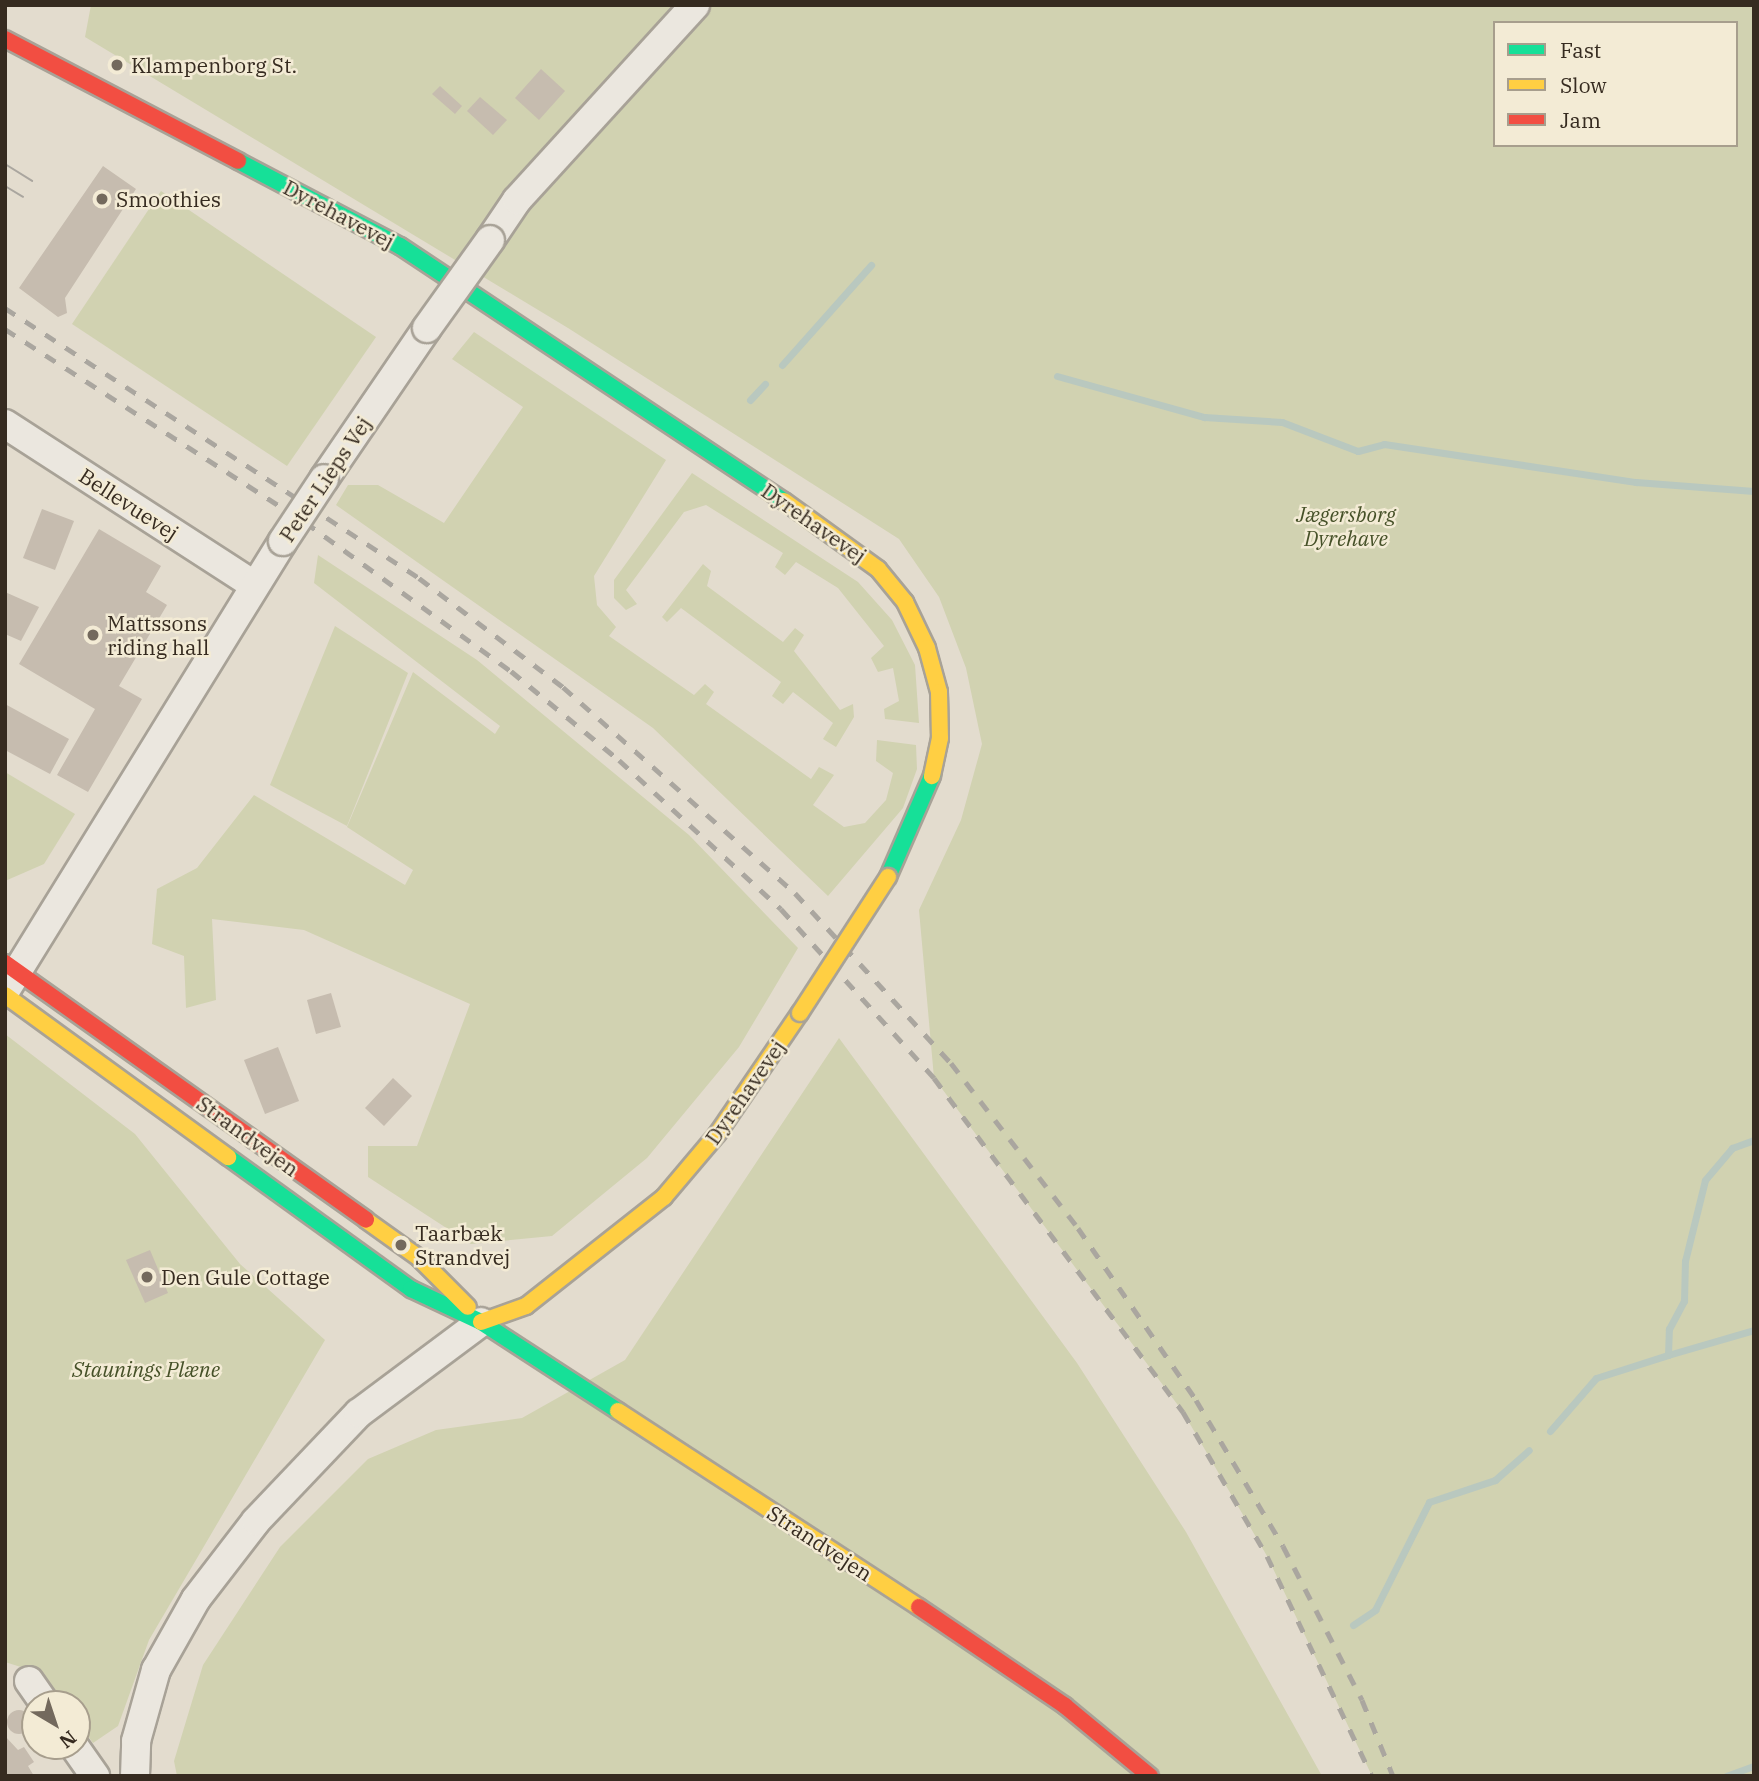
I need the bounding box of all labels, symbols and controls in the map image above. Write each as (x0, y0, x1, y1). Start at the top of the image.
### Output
legend (1493, 21, 1738, 147)
text: Fast (1560, 36, 1601, 64)
place label: Klampenborg St. (131, 52, 297, 78)
marker: Klampenborg St. (109, 57, 125, 73)
text: Slow (1560, 71, 1607, 99)
text: Jam (1560, 106, 1601, 134)
street label: Dyrehavevej (279, 174, 399, 254)
place label: Smoothies (116, 186, 221, 212)
marker: Smoothies (94, 191, 110, 207)
street label: Peter Lieps Vej (274, 412, 376, 546)
street label: Bellevuevej (75, 463, 183, 545)
street label: Dyrehavevej (757, 478, 871, 568)
park label: Jægersborg Dyrehave (1296, 501, 1396, 551)
place label: Mattssons riding hall (107, 610, 209, 660)
marker: Mattssons riding hall (85, 627, 101, 643)
street label: Dyrehavevej (700, 1035, 790, 1149)
street label: Strandvejen (192, 1091, 304, 1181)
place label: Taarbæk Strandvej (415, 1220, 510, 1270)
marker: Taarbæk Strandvej (393, 1237, 409, 1253)
place label: Den Gule Cottage (161, 1264, 330, 1290)
marker: Den Gule Cottage (139, 1269, 155, 1285)
park label: Staunings Plæne (72, 1356, 220, 1382)
street label: Strandvejen (763, 1500, 877, 1586)
north arrow (21, 1690, 91, 1760)
text: N (55, 1726, 81, 1754)

